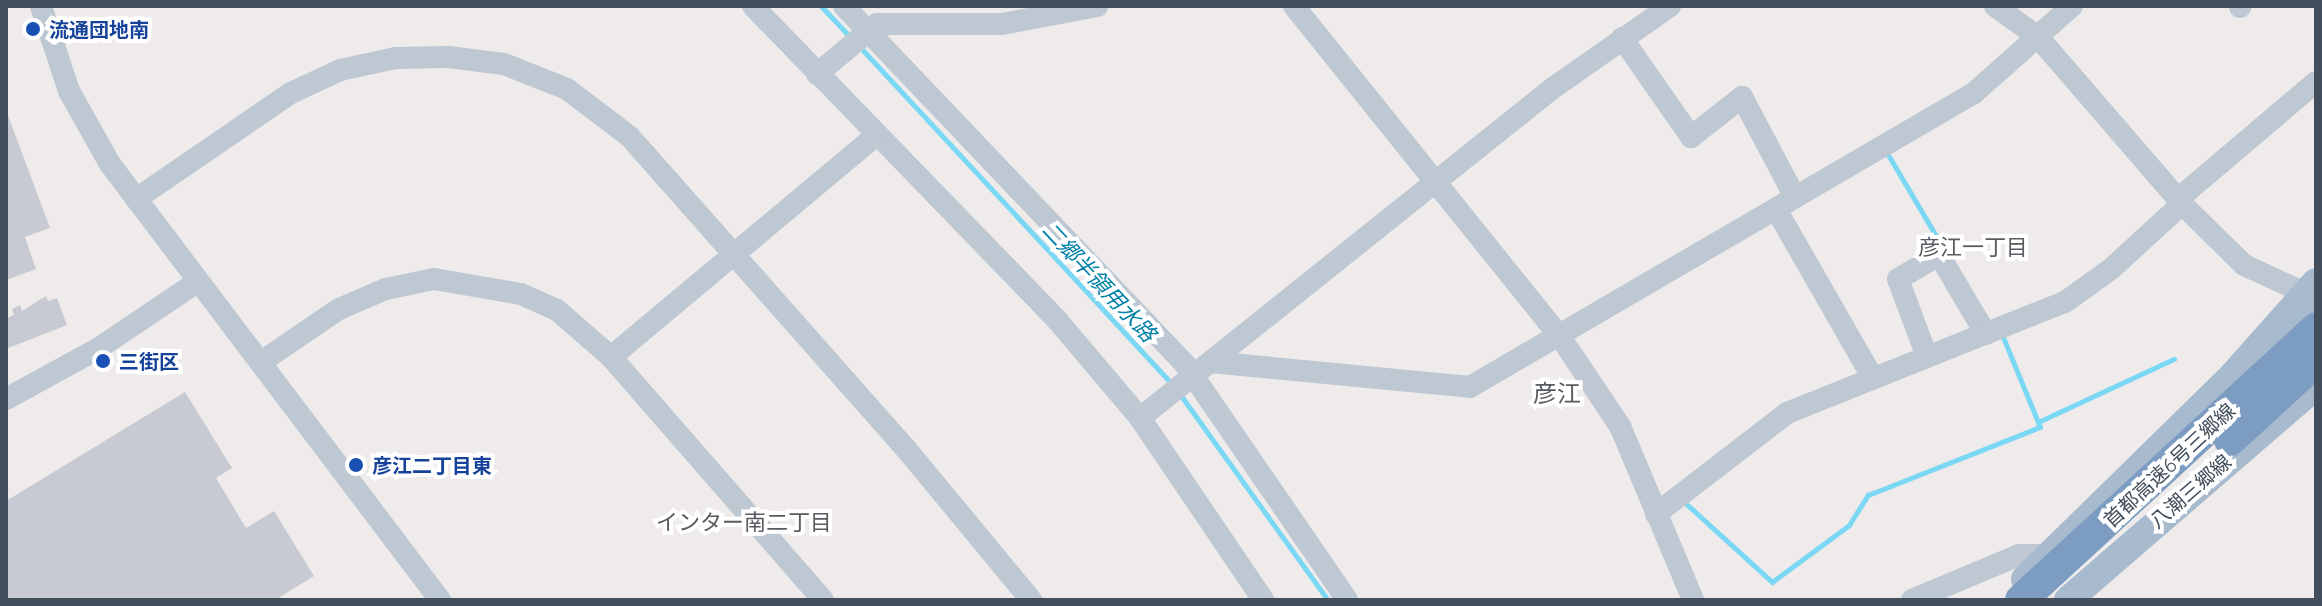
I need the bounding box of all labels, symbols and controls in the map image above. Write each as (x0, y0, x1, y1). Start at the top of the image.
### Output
place label: 流通団地南 (49, 17, 149, 41)
marker: 流通団地南 (24, 20, 42, 38)
water label: 二郷半領用水路 (1037, 217, 1161, 347)
district label: 彦江一丁目 (1918, 235, 2028, 261)
place label: 三街区 (119, 349, 179, 373)
marker: 三街区 (94, 352, 112, 370)
district label: 彦江 (1533, 380, 1581, 408)
street label: 首都高速6号三郷線 (2098, 398, 2240, 532)
street label: 八潮三郷線 (2144, 449, 2236, 533)
place label: 彦江二丁目東 (372, 453, 492, 477)
marker: 彦江二丁目東 (347, 456, 365, 474)
district label: インター南二丁目 (656, 510, 832, 536)

